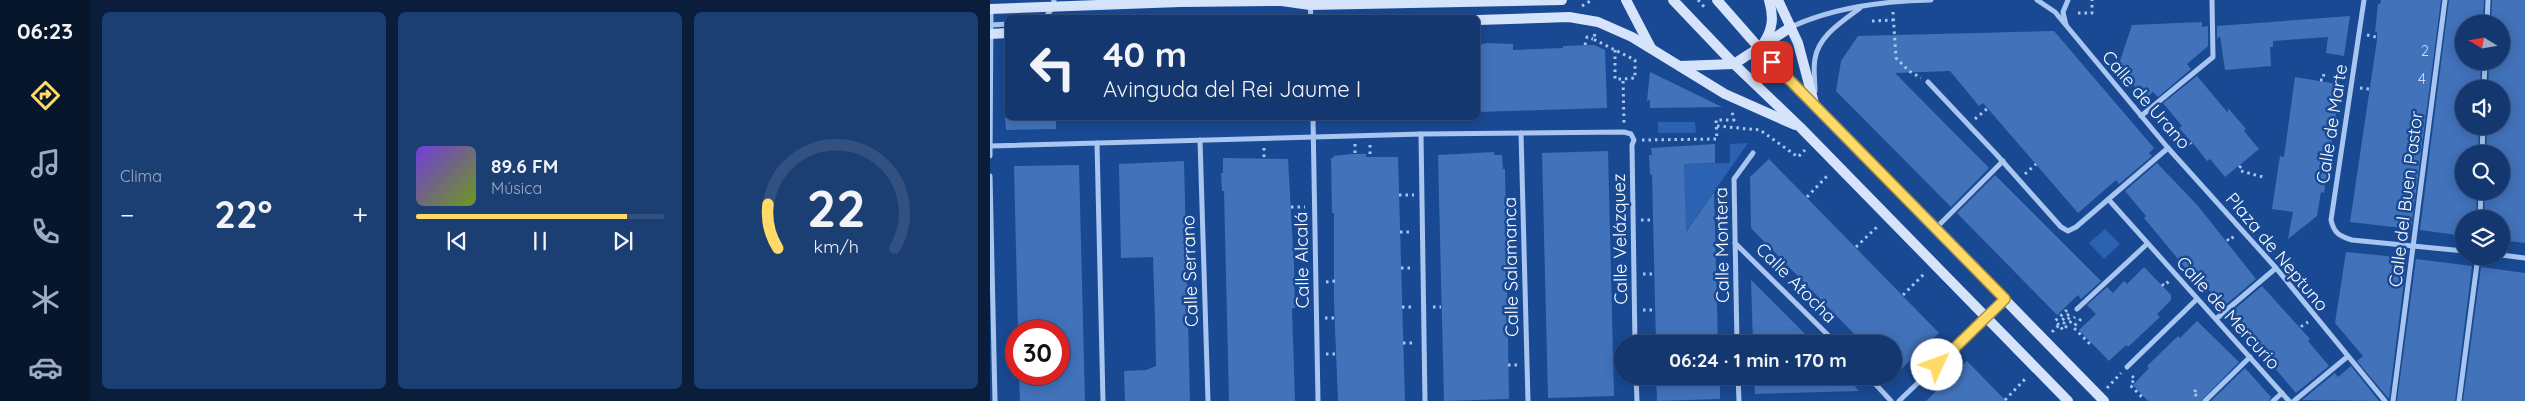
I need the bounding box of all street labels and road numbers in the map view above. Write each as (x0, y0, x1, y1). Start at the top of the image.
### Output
street label: Calle de Urano (2097, 45, 2196, 154)
street label: Calle de Marte (2311, 62, 2352, 185)
street label: Calle del Buen Pastor (2383, 110, 2428, 288)
street label: Calle Velázquez (1607, 173, 1632, 305)
street label: Calle Montera (1709, 187, 1734, 303)
street label: Plaza de Neptuno (2221, 188, 2334, 316)
street label: Calle Salamanca (1498, 197, 1523, 337)
street label: Calle Alcalá (1289, 211, 1314, 309)
street label: Calle Serrano (1176, 215, 1203, 327)
street label: Calle Atocha (1751, 237, 1842, 328)
street label: Calle de Mercurio (2171, 251, 2285, 374)

